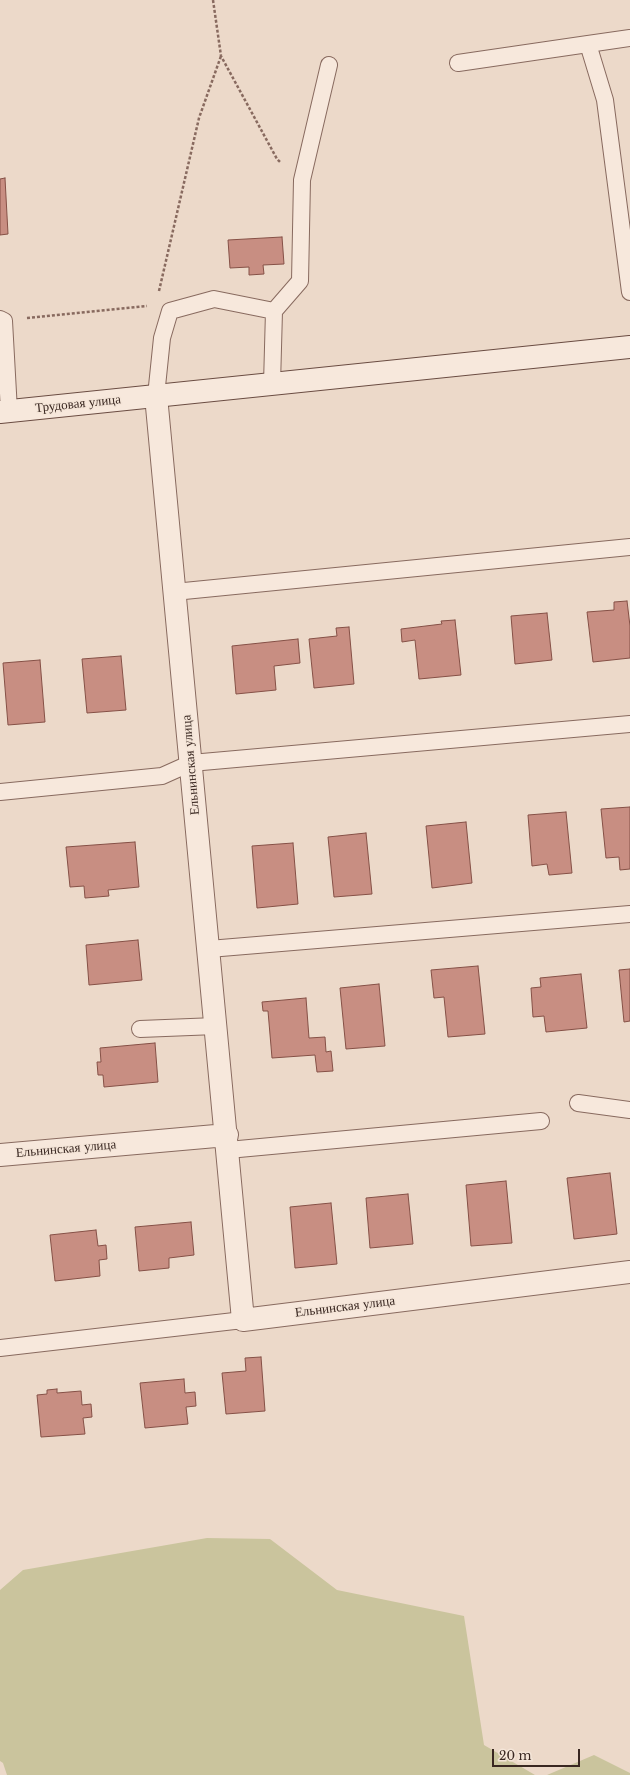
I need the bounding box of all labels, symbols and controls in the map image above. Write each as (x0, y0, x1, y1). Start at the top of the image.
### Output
street label: Трудовая улица (34, 392, 122, 416)
street label: Ельнинская улица (179, 714, 203, 816)
street label: Ельнинская улица (15, 1137, 117, 1161)
street label: Ельнинская улица (294, 1293, 396, 1321)
scale bar (494, 1741, 582, 1767)
text: 20 m (499, 1748, 531, 1763)

